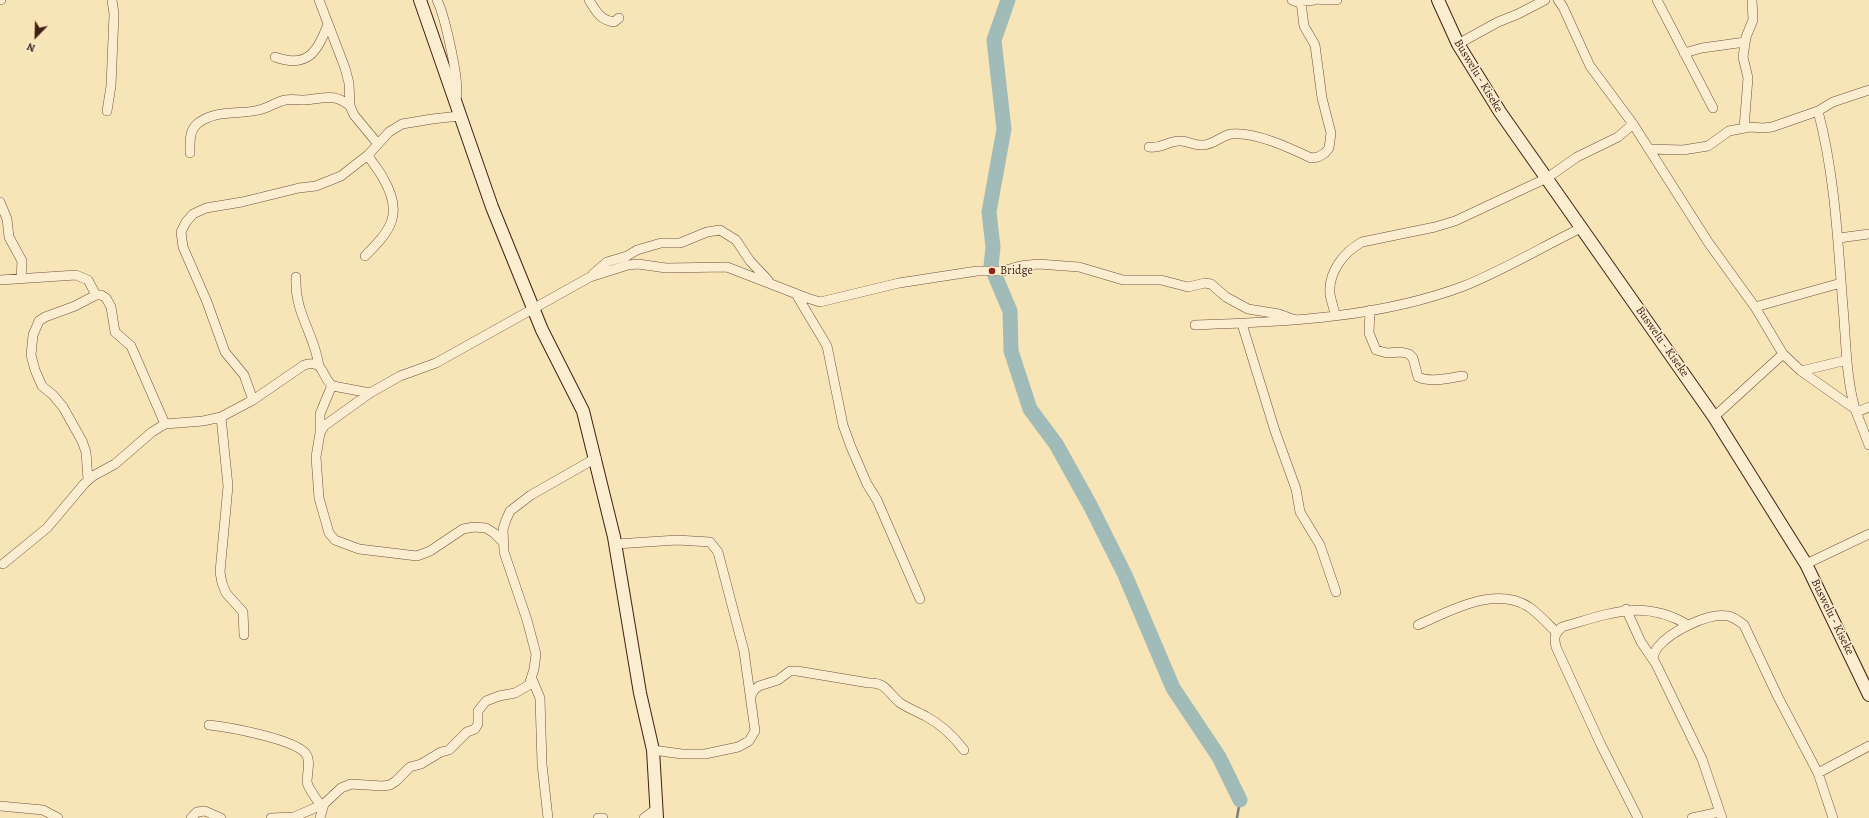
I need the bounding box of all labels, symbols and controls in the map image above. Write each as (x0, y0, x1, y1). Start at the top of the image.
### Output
north arrow (16, 16, 56, 56)
street label: Buswelu - Kiseke (1450, 37, 1506, 115)
text: N (25, 39, 38, 56)
place label: Bridge (1000, 264, 1033, 278)
marker: Bridge (987, 266, 997, 276)
street label: Buswelu - Kiseke (1632, 304, 1692, 380)
street label: Buswelu - Kiseke (1807, 577, 1857, 657)

